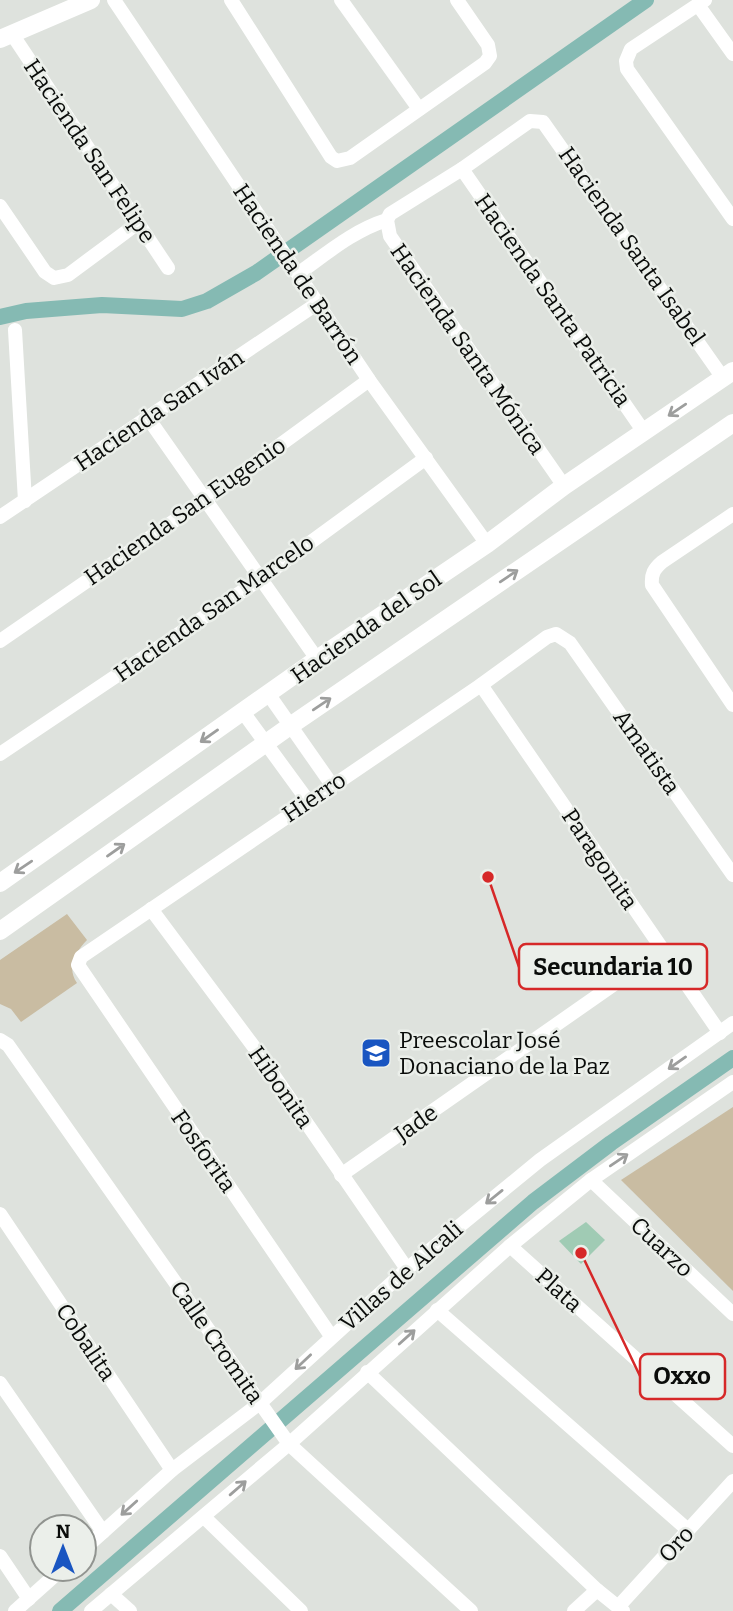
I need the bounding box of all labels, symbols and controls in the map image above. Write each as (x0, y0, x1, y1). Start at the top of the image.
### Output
street label: Hacienda San Felipe (18, 54, 162, 248)
street label: Hacienda Santa Isabel (553, 141, 711, 351)
street label: Hacienda de Barrón (227, 179, 369, 370)
street label: Hacienda Santa Patricia (469, 188, 637, 412)
street label: Hacienda Santa Mónica (385, 238, 552, 460)
street label: Hacienda San Iván (69, 343, 249, 477)
one-way arrow (667, 403, 687, 417)
street label: Hacienda San Eugenio (79, 431, 291, 591)
street label: Hacienda San Marcelo (109, 528, 319, 688)
street label: Hacienda del Sol (285, 564, 447, 689)
one-way arrow (499, 569, 518, 583)
one-way arrow (311, 697, 331, 711)
street label: Amatista (608, 704, 687, 800)
one-way arrow (200, 729, 219, 743)
street label: Hierro (277, 766, 351, 828)
street label: Paragonita (556, 803, 644, 915)
one-way arrow (106, 843, 125, 857)
one-way arrow (14, 860, 33, 874)
callout: Secundaria 10 (519, 944, 707, 989)
text: Secundaria 10 (533, 953, 693, 981)
place label: Preescolar José Donaciano de la Paz (399, 1026, 610, 1080)
school or university icon: Preescolar José Donaciano de la Paz (359, 1036, 393, 1070)
street label: Hibonita (243, 1041, 320, 1134)
one-way arrow (668, 1056, 687, 1070)
street label: Jade (388, 1098, 443, 1148)
street label: Fosforita (165, 1104, 243, 1198)
one-way arrow (609, 1153, 629, 1167)
one-way arrow (486, 1190, 504, 1205)
street label: Cuarzo (625, 1211, 699, 1283)
street label: Villas de Alcali (334, 1215, 468, 1337)
street label: Plata (530, 1262, 588, 1318)
street label: Calle Cromita (164, 1275, 270, 1409)
street label: Cobalita (50, 1298, 122, 1386)
one-way arrow (398, 1328, 415, 1345)
one-way arrow (294, 1354, 312, 1370)
callout: Oxxo (640, 1354, 725, 1399)
text: Oxxo (653, 1362, 711, 1390)
one-way arrow (228, 1480, 246, 1496)
one-way arrow (120, 1500, 138, 1516)
north arrow (28, 1513, 98, 1583)
text: N (56, 1520, 71, 1543)
street label: Oro (652, 1520, 700, 1568)

